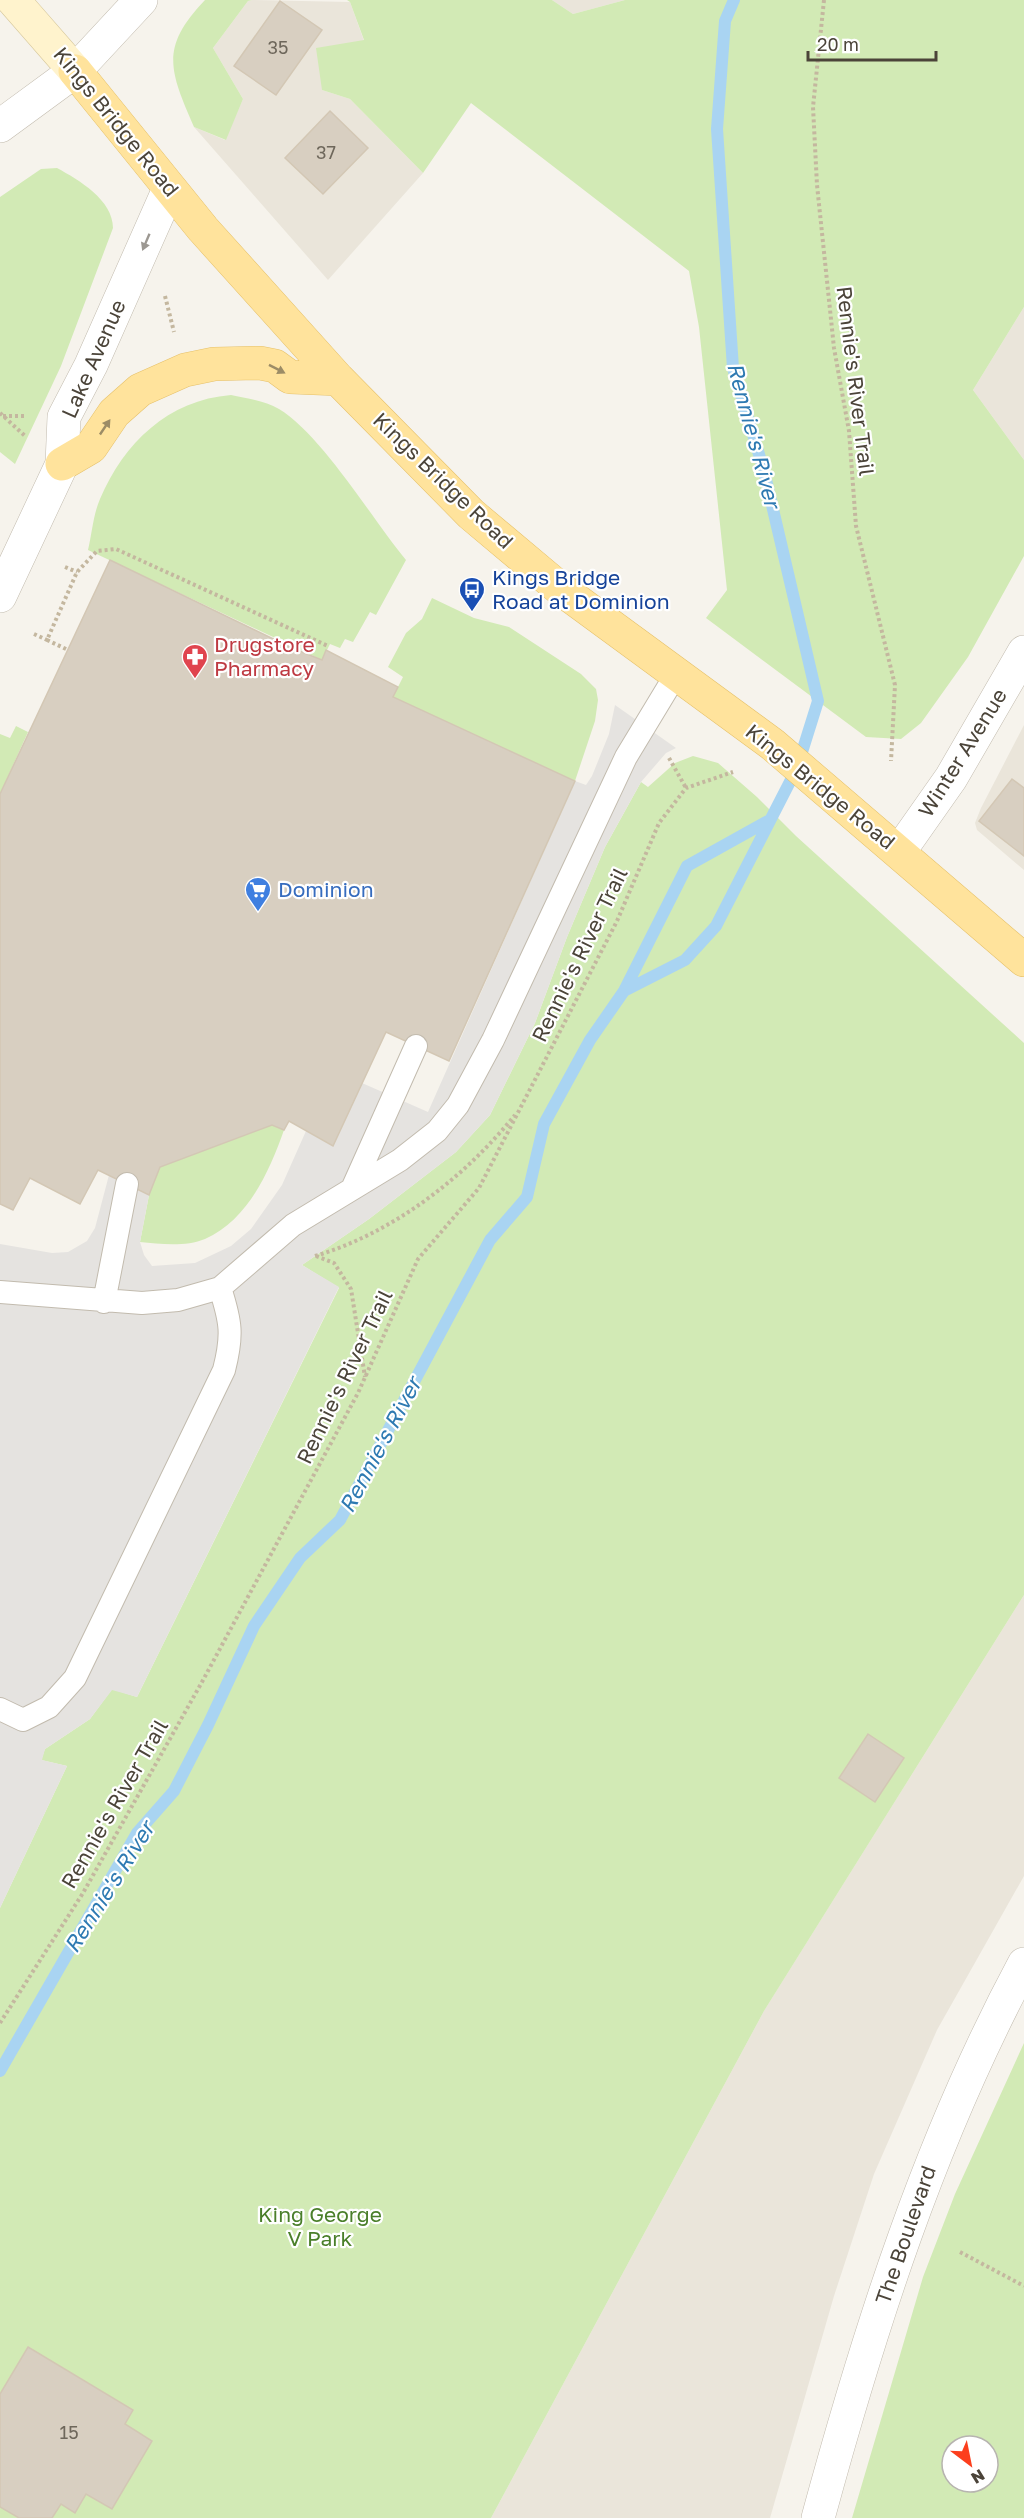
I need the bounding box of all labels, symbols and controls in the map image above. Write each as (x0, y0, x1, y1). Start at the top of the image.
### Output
scale bar (808, 24, 936, 62)
text: 20 m (817, 33, 859, 55)
house number: 35 (268, 36, 288, 58)
street label: Kings Bridge Road (48, 41, 185, 201)
house number: 37 (316, 141, 336, 163)
one-way arrow (141, 234, 150, 251)
street label: Rennie's River Trail (831, 285, 881, 477)
street label: Lake Avenue (55, 295, 131, 422)
water label: Rennie's River (722, 359, 788, 514)
one-way arrow (268, 364, 286, 374)
street label: Kings Bridge Road (368, 407, 519, 554)
one-way arrow (99, 419, 111, 435)
place label: Kings Bridge Road at Dominion (492, 564, 670, 614)
bus stop icon: Kings Bridge Road at Dominion (457, 575, 487, 613)
place label: Drugstore Pharmacy (214, 631, 315, 681)
pharmacy icon: Drugstore Pharmacy (180, 642, 210, 680)
street label: Winter Avenue (912, 683, 1012, 822)
street label: Kings Bridge Road (741, 718, 901, 855)
street label: Rennie's River Trail (526, 863, 633, 1046)
supermarket icon: Dominion (243, 875, 273, 913)
place label: Dominion (278, 876, 374, 902)
street label: Rennie's River Trail (292, 1286, 398, 1468)
water label: Rennie's River (333, 1373, 427, 1517)
street label: Rennie's River Trail (56, 1715, 174, 1893)
water label: Rennie's River (58, 1817, 160, 1957)
street label: The Boulevard (869, 2162, 941, 2307)
park label: King George V Park (258, 2201, 382, 2251)
house number: 15 (59, 2421, 79, 2443)
north arrow (940, 2434, 1000, 2494)
text: N (967, 2465, 988, 2488)

